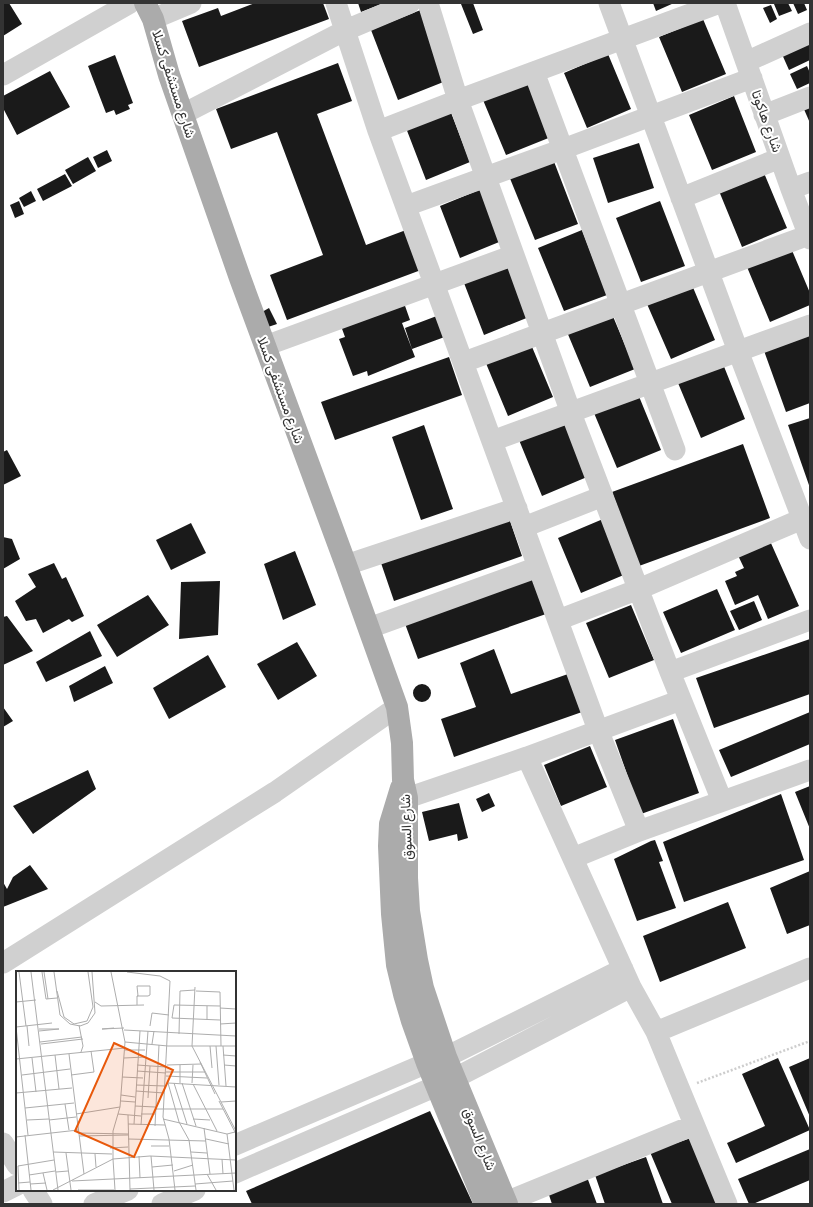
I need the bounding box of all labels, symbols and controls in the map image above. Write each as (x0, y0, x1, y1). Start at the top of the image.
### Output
street label: شارع مستشفى كسلا (146, 27, 201, 141)
street label: شارع هاكوتا (746, 87, 788, 155)
street label: شارع مستشفى كسلا (251, 334, 310, 447)
street label: شارع السوق (395, 794, 418, 860)
inset map (16, 971, 236, 1191)
street label: شارع السوق (457, 1105, 502, 1174)

